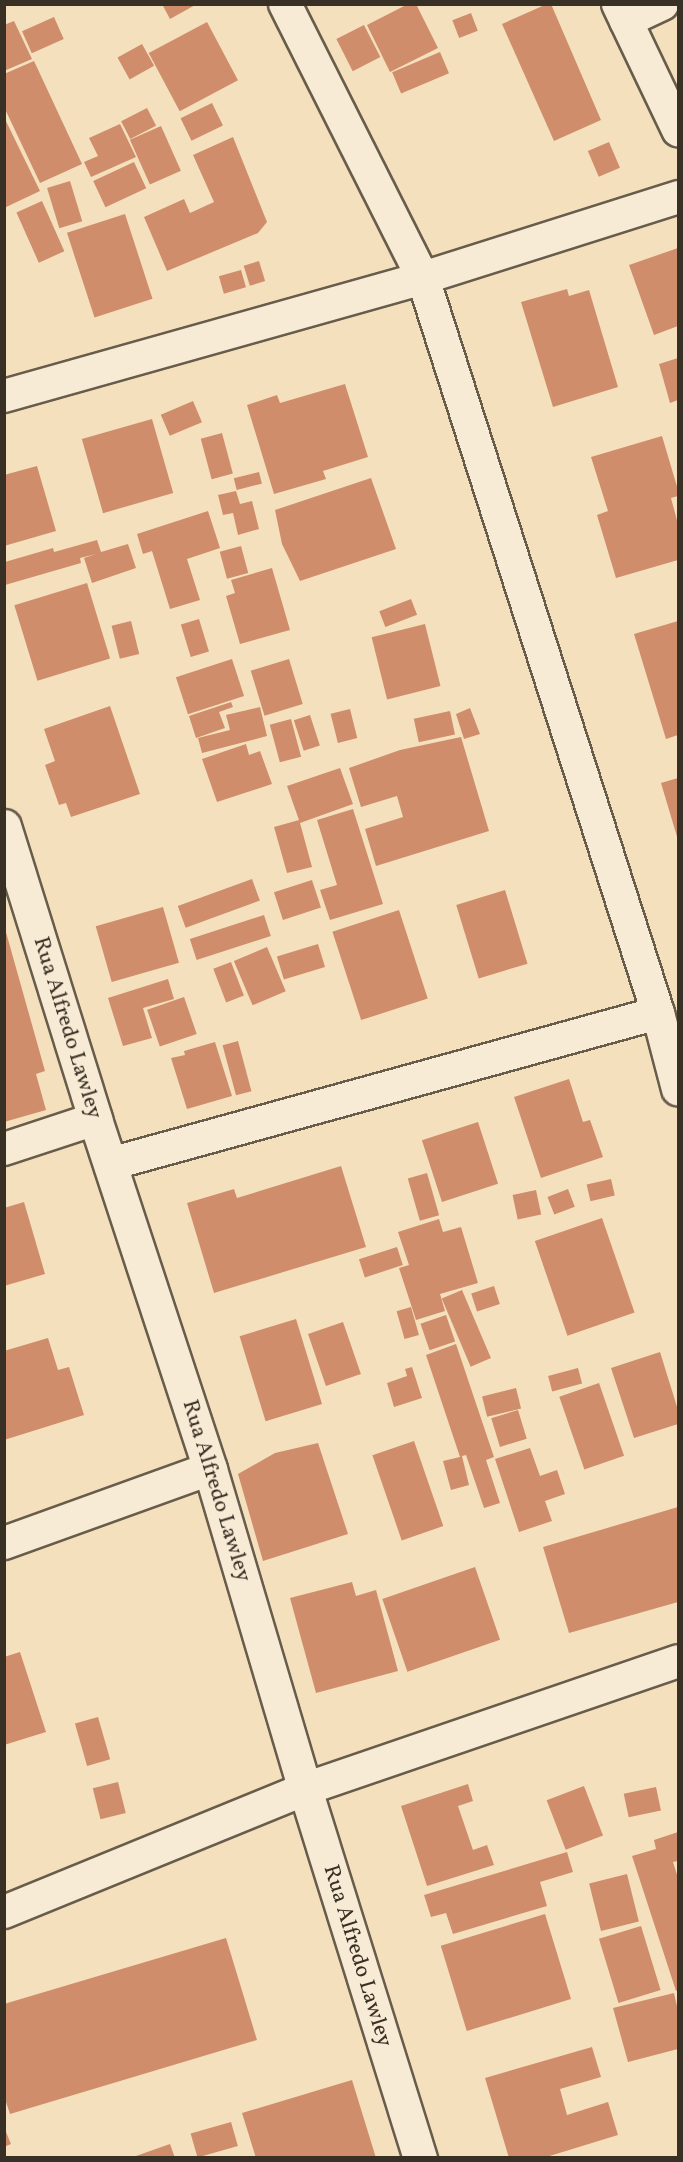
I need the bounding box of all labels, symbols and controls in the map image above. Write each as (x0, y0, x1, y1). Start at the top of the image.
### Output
street label: Rua Alfredo Lawley (27, 934, 107, 1122)
street label: Rua Alfredo Lawley (176, 1397, 256, 1585)
street label: Rua Alfredo Lawley (317, 1862, 397, 2050)

